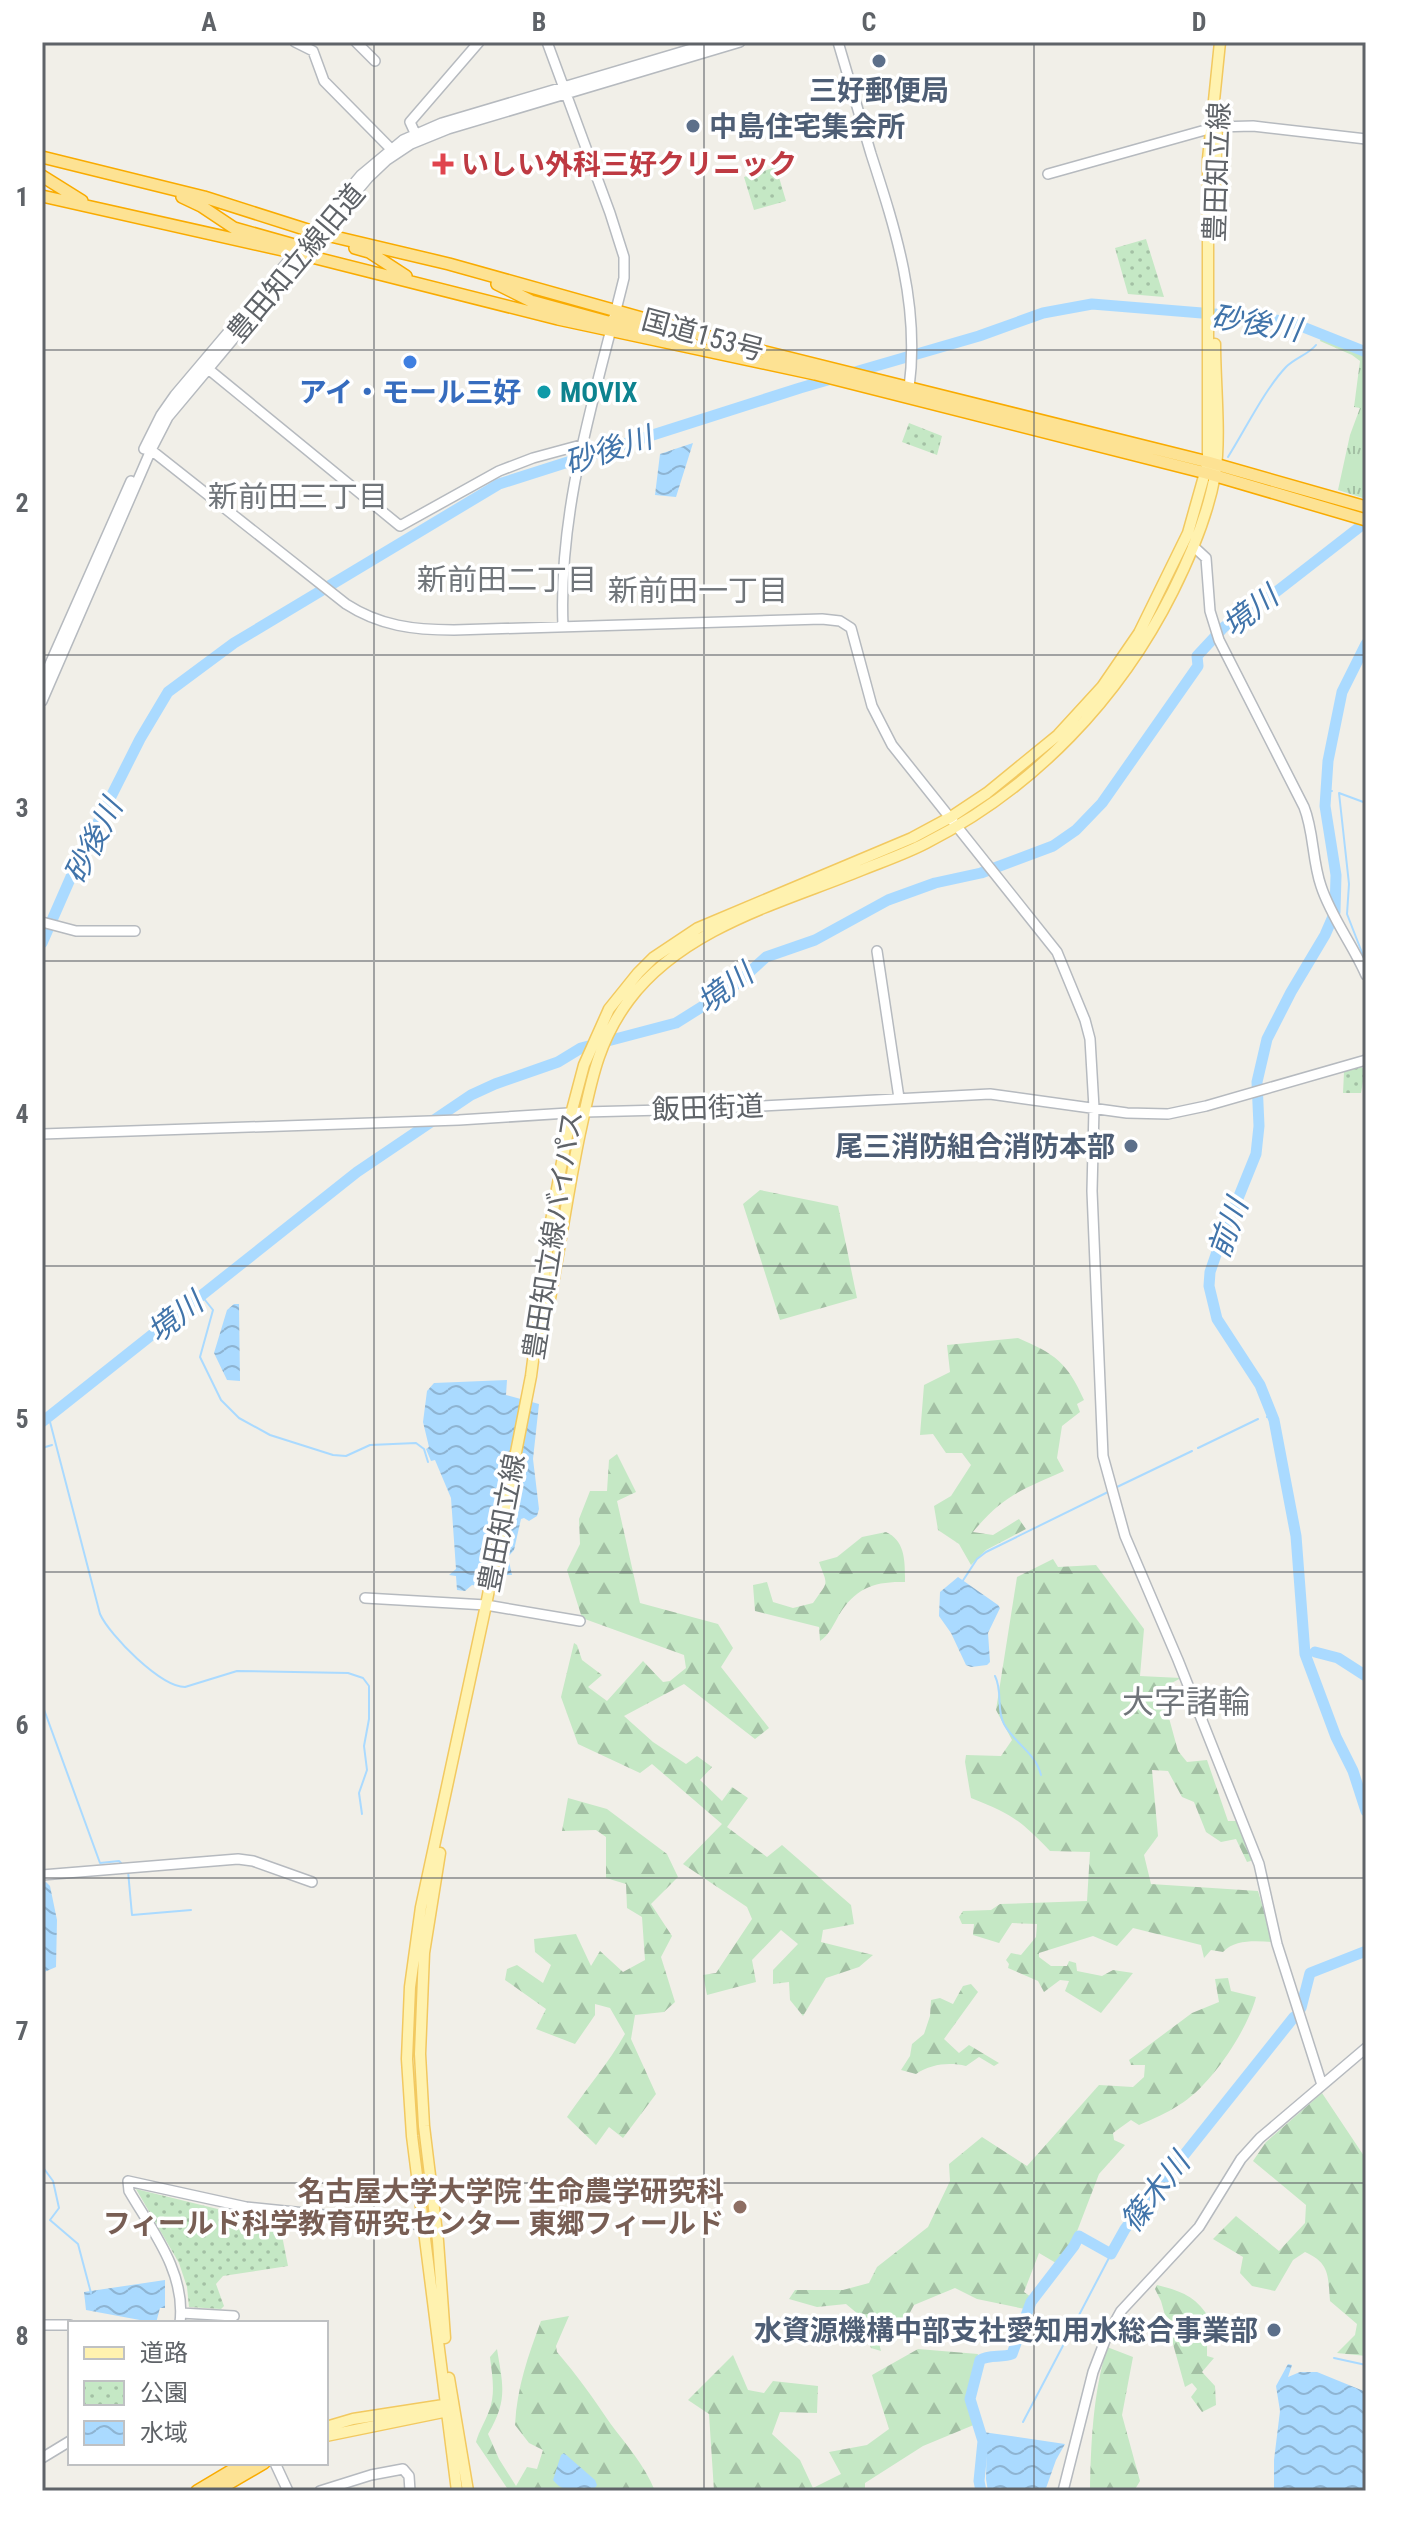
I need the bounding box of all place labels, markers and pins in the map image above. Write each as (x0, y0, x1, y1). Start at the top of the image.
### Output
marker: 三好郵便局 (870, 52, 888, 70)
place label: 三好郵便局 (809, 74, 949, 107)
place label: 中島住宅集会所 (709, 110, 905, 143)
marker: 中島住宅集会所 (684, 117, 702, 135)
place label: いしい外科三好クリニック (461, 148, 797, 181)
marker: いしい外科三好クリニック (432, 153, 454, 175)
marker: アイ・モール三好 (401, 353, 419, 371)
place label: アイ・モール三好 (299, 376, 521, 409)
place label: MOVIX (560, 376, 638, 409)
marker: MOVIX (535, 383, 553, 401)
place label: 尾三消防組合消防本部 (835, 1130, 1115, 1163)
marker: 尾三消防組合消防本部 (1122, 1137, 1140, 1155)
place label: 名古屋大学大学院 生命農学研究科 フィールド科学教育研究センター 東郷フィールド (103, 2175, 724, 2240)
marker: 名古屋大学大学院 生命農学研究科 フィールド科学教育研究センター 東郷フィールド (731, 2198, 749, 2216)
place label: 水資源機構中部支社愛知用水総合事業部 (754, 2314, 1258, 2347)
marker: 水資源機構中部支社愛知用水総合事業部 (1265, 2321, 1283, 2339)

